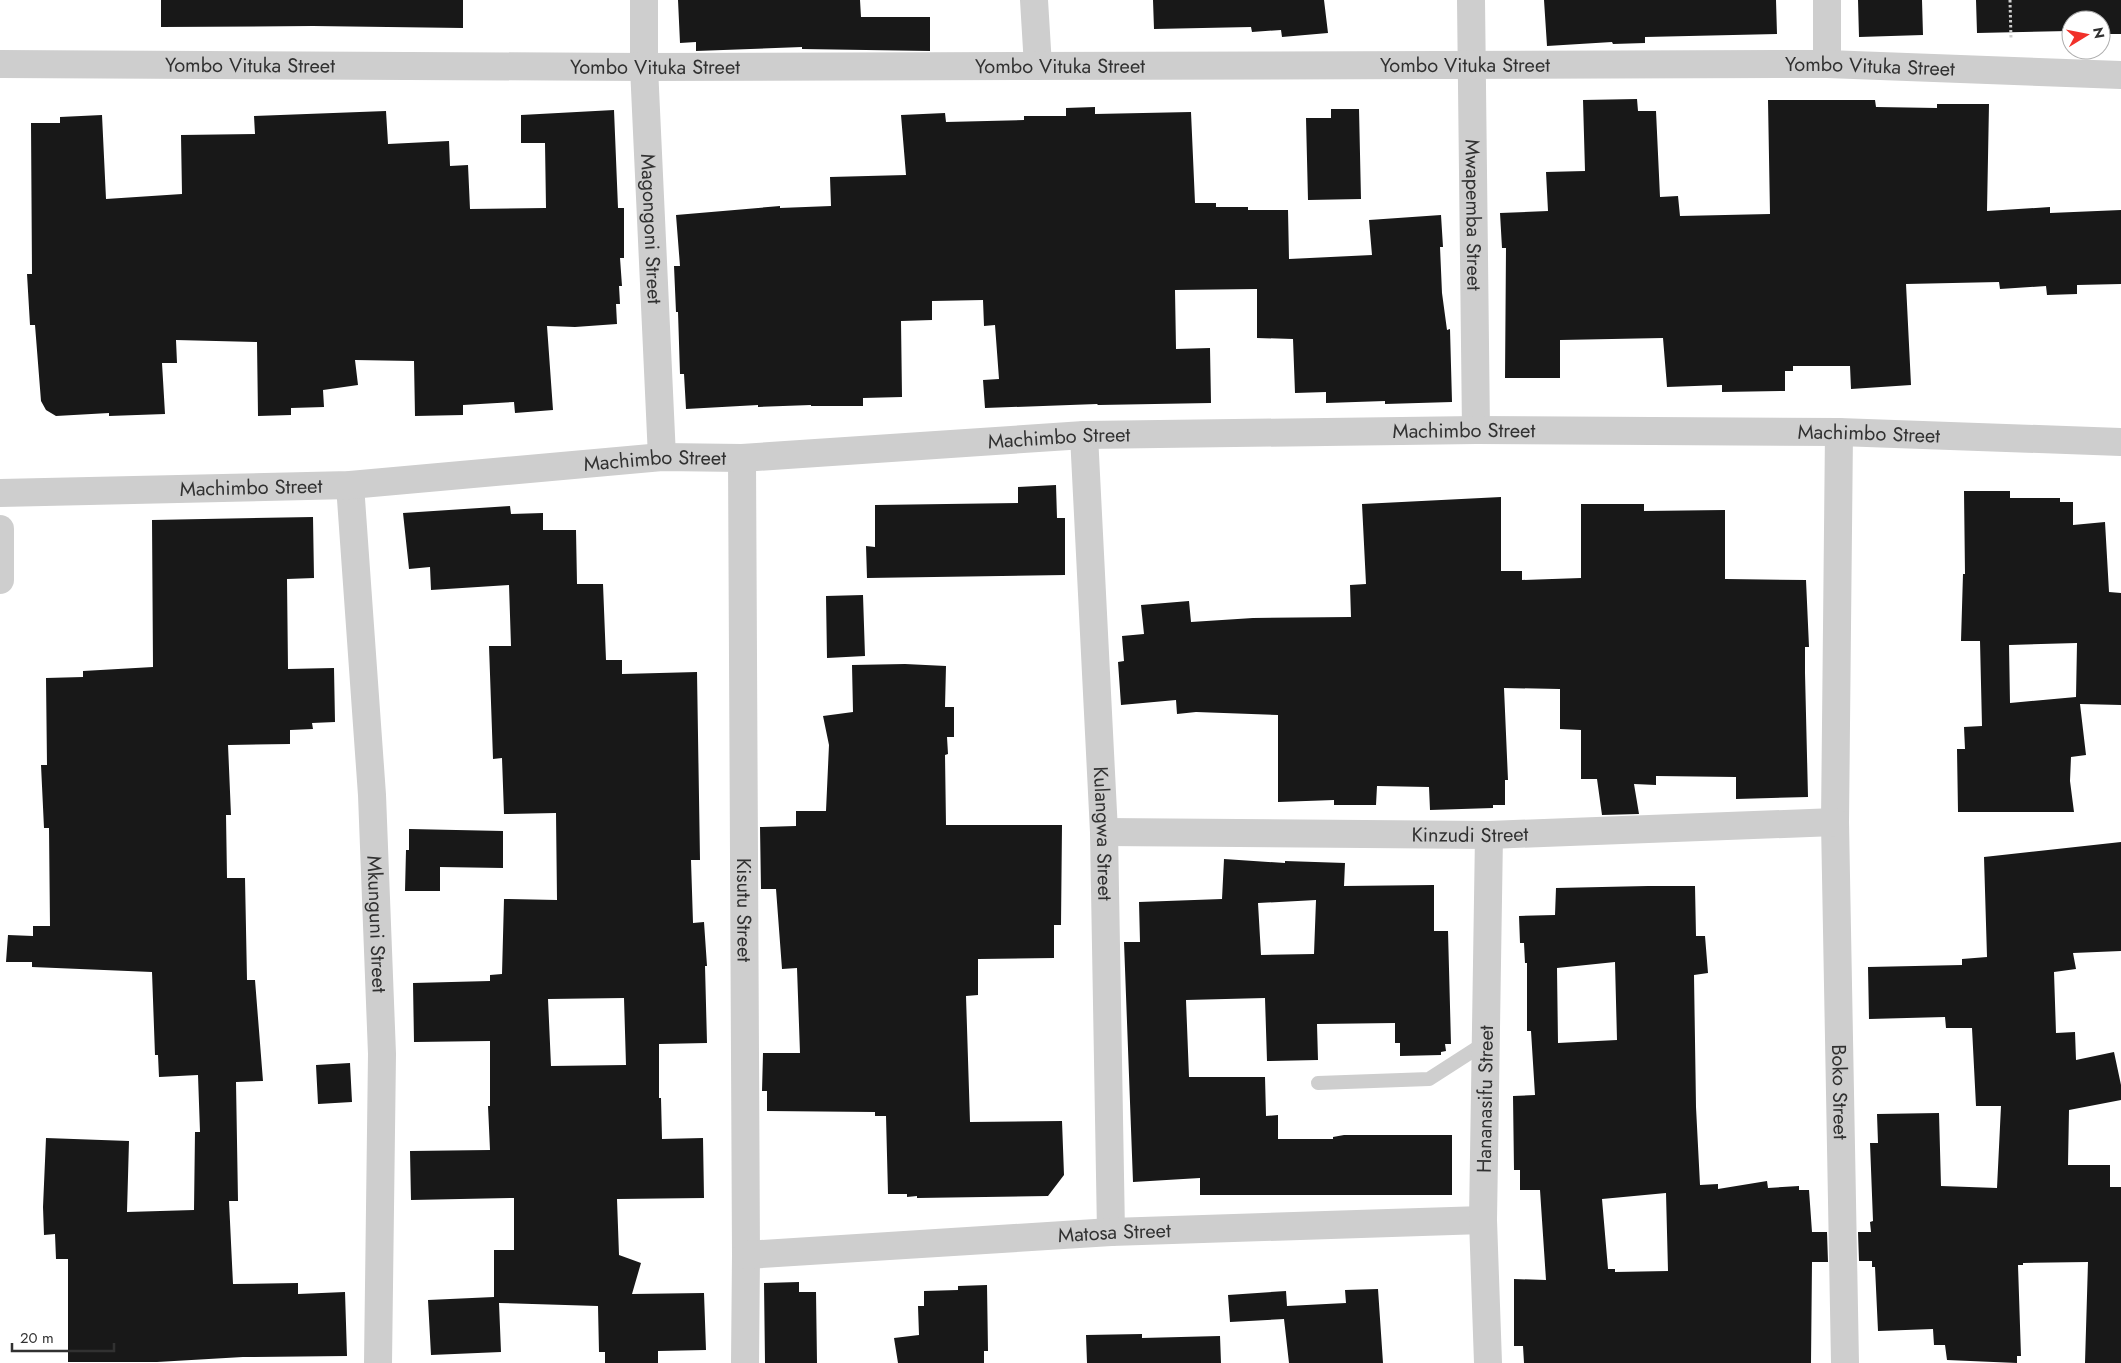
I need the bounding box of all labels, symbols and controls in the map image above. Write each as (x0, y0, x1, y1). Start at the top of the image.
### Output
north arrow (2061, 10, 2111, 60)
text: N (2088, 26, 2110, 40)
street label: Yombo Vituka Street (1785, 49, 1956, 83)
street label: Yombo Vituka Street (165, 50, 335, 80)
street label: Yombo Vituka Street (1380, 50, 1550, 80)
street label: Yombo Vituka Street (975, 51, 1145, 81)
street label: Yombo Vituka Street (570, 52, 740, 82)
street label: Mwapemba Street (1458, 139, 1489, 291)
street label: Magongoni Street (634, 153, 669, 305)
street label: Machimbo Street (1392, 415, 1536, 446)
street label: Machimbo Street (1797, 417, 1941, 450)
street label: Machimbo Street (987, 420, 1131, 456)
street label: Machimbo Street (582, 442, 726, 478)
street label: Machimbo Street (179, 471, 323, 503)
street label: Kulangwa Street (1086, 766, 1120, 901)
street label: Kinzudi Street (1411, 819, 1529, 850)
street label: Mkunguni Street (360, 855, 394, 993)
street label: Kisutu Street (730, 858, 759, 962)
street label: Hananasifu Street (1469, 1025, 1501, 1173)
street label: Boko Street (1825, 1044, 1855, 1140)
street label: Matosa Street (1057, 1216, 1171, 1250)
scale bar (12, 1320, 115, 1352)
text: 20 m (20, 1327, 54, 1349)

